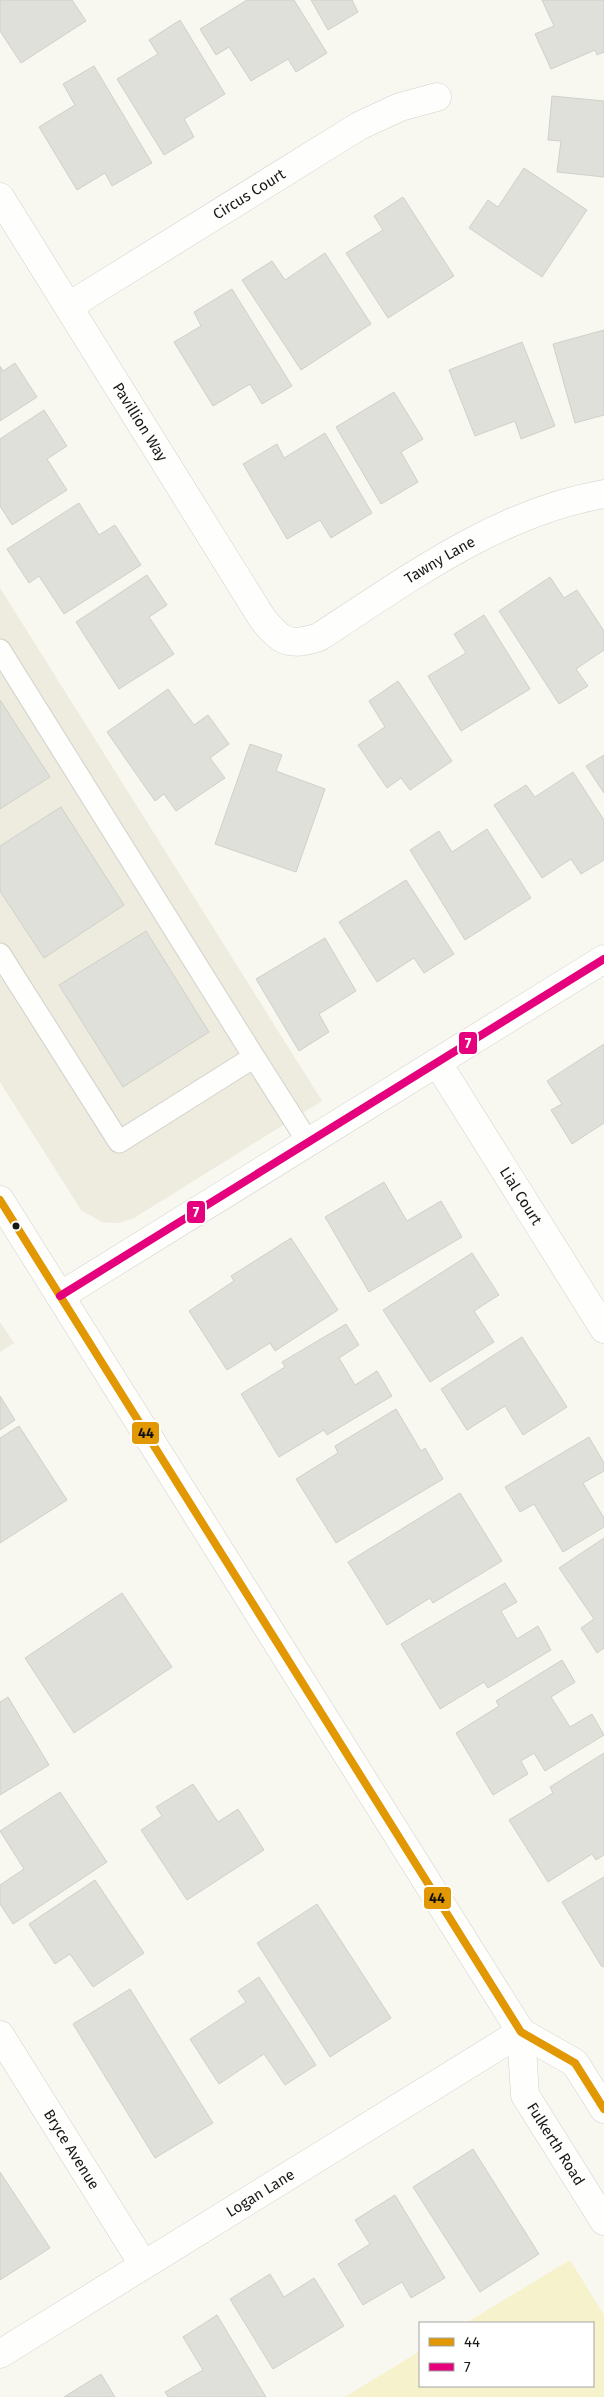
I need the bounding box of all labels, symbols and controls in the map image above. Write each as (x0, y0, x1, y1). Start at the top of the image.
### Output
street label: Circus Court (210, 165, 289, 223)
street label: Pavillion Way (109, 379, 172, 465)
street label: Tawny Lane (401, 533, 478, 588)
line badge: 7 (458, 1031, 478, 1055)
text: 7 (465, 1035, 472, 1052)
street label: Lial Court (496, 1164, 546, 1229)
line badge: 7 (186, 1200, 206, 1224)
text: 7 (193, 1204, 200, 1221)
unlabelled marker (11, 1221, 21, 1231)
line badge: 44 (131, 1421, 160, 1445)
text: 44 (138, 1425, 154, 1442)
line badge: 44 (423, 1886, 452, 1910)
text: 44 (429, 1890, 445, 1907)
street label: Fulkerth Road (523, 2099, 588, 2189)
street label: Bryce Avenue (40, 2106, 103, 2193)
street label: Logan Lane (223, 2165, 298, 2221)
legend (419, 2322, 594, 2387)
text: 44 (464, 2333, 480, 2351)
text: 7 (464, 2358, 471, 2376)

